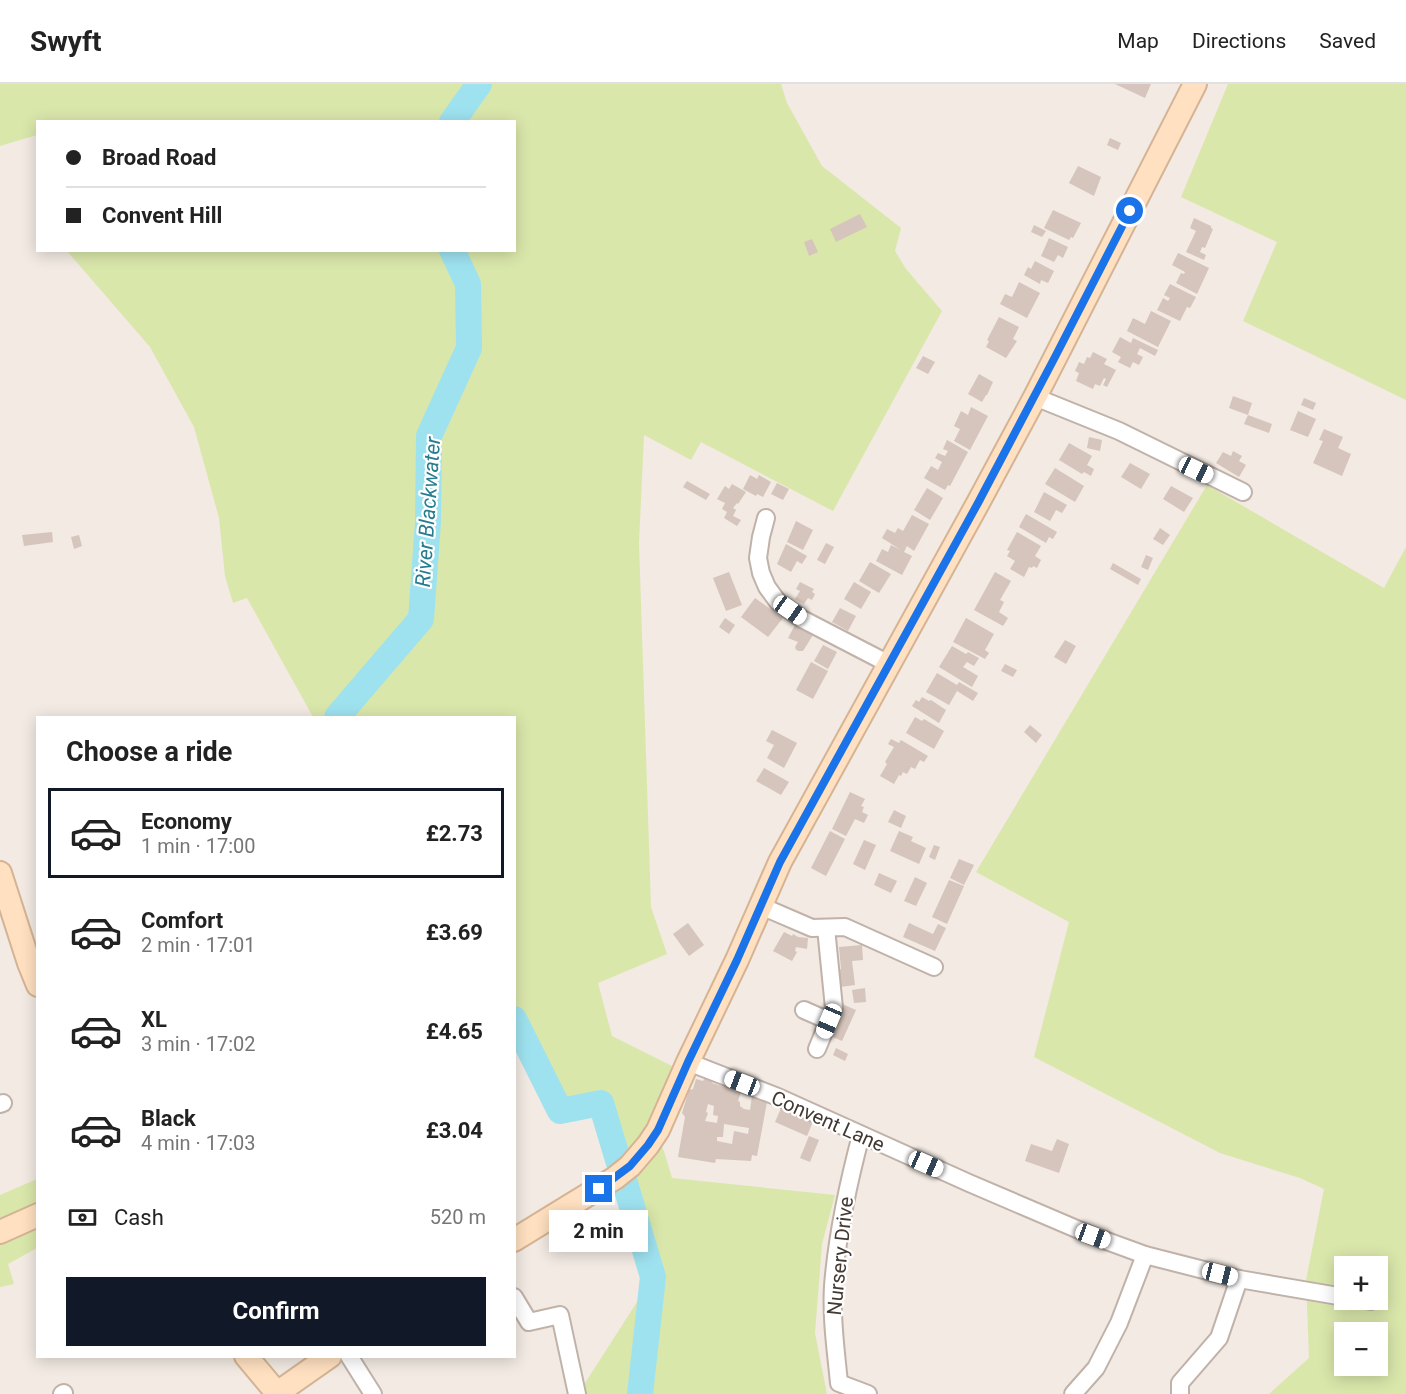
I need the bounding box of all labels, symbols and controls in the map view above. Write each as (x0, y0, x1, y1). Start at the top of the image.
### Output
text: Swyft (30, 25, 102, 58)
text: Map (1117, 29, 1159, 53)
text: Directions (1192, 29, 1286, 53)
text: Saved (1319, 29, 1376, 53)
text: Broad Road (102, 145, 216, 170)
route start (1116, 197, 1143, 224)
text: Convent Hill (102, 203, 222, 228)
water label: River Blackwater (411, 435, 445, 588)
car (1176, 454, 1216, 486)
car (770, 592, 810, 628)
text: Choose a ride (66, 736, 232, 768)
icon: car (69, 806, 123, 860)
text: Economy (141, 809, 232, 834)
text: £2.73 (426, 821, 483, 846)
text: 1 min · 17:00 (141, 834, 256, 858)
icon: car (69, 905, 123, 959)
text: Comfort (141, 908, 223, 933)
text: £3.69 (426, 920, 483, 945)
text: 2 min · 17:01 (141, 933, 256, 957)
car (814, 1001, 844, 1041)
icon: car (69, 1004, 123, 1058)
text: XL (141, 1007, 167, 1032)
text: £4.65 (426, 1019, 483, 1044)
text: 3 min · 17:02 (141, 1032, 256, 1056)
car (722, 1068, 762, 1098)
street label: Convent Lane (768, 1085, 888, 1157)
icon: car (69, 1103, 123, 1157)
text: Black (141, 1106, 196, 1131)
text: £3.04 (426, 1118, 483, 1143)
text: 4 min · 17:03 (141, 1131, 256, 1155)
car (906, 1148, 946, 1180)
route end (585, 1175, 612, 1202)
street label: Nursery Drive (822, 1195, 858, 1317)
icon: cash (66, 1201, 99, 1234)
text: Cash (114, 1205, 164, 1230)
text: 520 m (430, 1205, 486, 1229)
callout: 2 min (550, 1210, 648, 1252)
text: 2 min (573, 1219, 624, 1243)
car (1073, 1221, 1113, 1251)
map controls (1334, 1256, 1388, 1376)
button: + (1334, 1256, 1388, 1310)
car (1200, 1261, 1240, 1287)
button: Confirm (66, 1277, 486, 1346)
button: − (1334, 1322, 1388, 1376)

